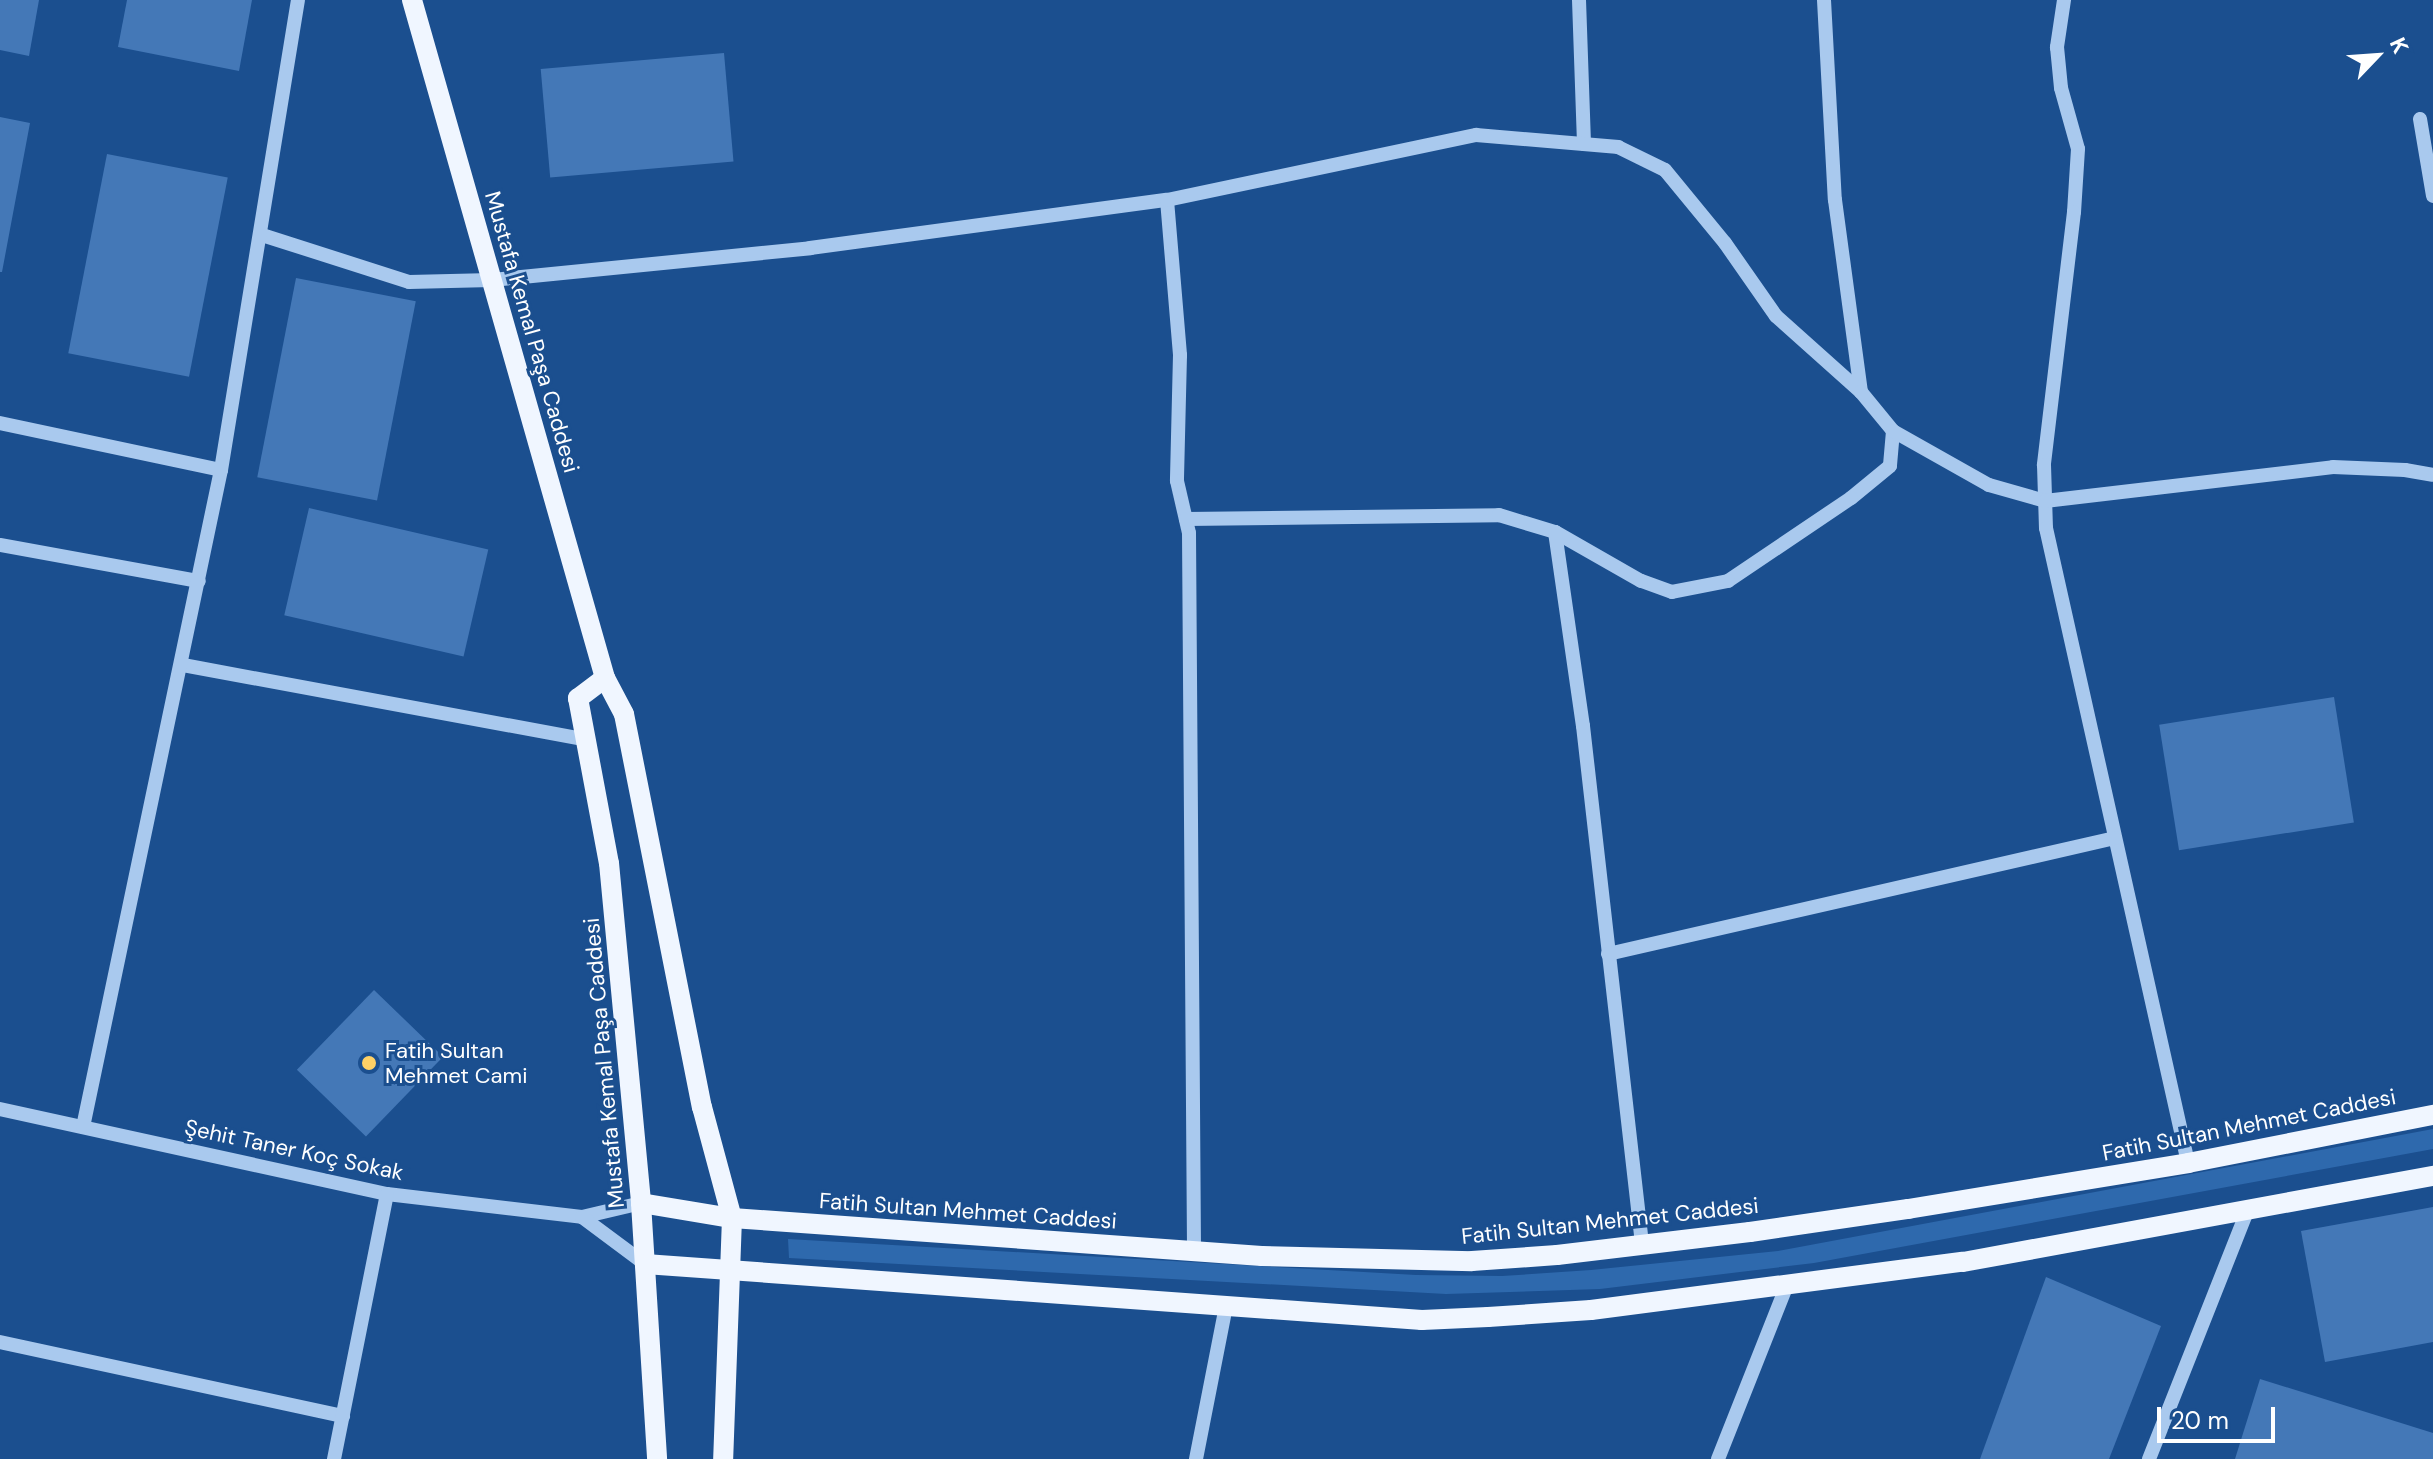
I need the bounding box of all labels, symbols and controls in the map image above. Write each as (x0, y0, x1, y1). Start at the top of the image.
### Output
north arrow (2337, 16, 2417, 96)
text: K (2383, 33, 2415, 58)
street label: Mustafa Kemal Paşa Caddesi (479, 188, 585, 476)
street label: Mustafa Kemal Paşa Caddesi (578, 917, 630, 1209)
place label: Fatih Sultan Mehmet Cami (385, 1037, 527, 1088)
marker: Fatih Sultan Mehmet Cami (360, 1054, 378, 1072)
street label: Fatih Sultan Mehmet Caddesi (2100, 1084, 2398, 1166)
street label: Şehit Taner Koç Sokak (182, 1114, 406, 1186)
street label: Fatih Sultan Mehmet Caddesi (818, 1187, 1118, 1235)
street label: Fatih Sultan Mehmet Caddesi (1460, 1192, 1760, 1250)
scale bar (2161, 1391, 2279, 1441)
text: 20 m (2171, 1405, 2229, 1436)

